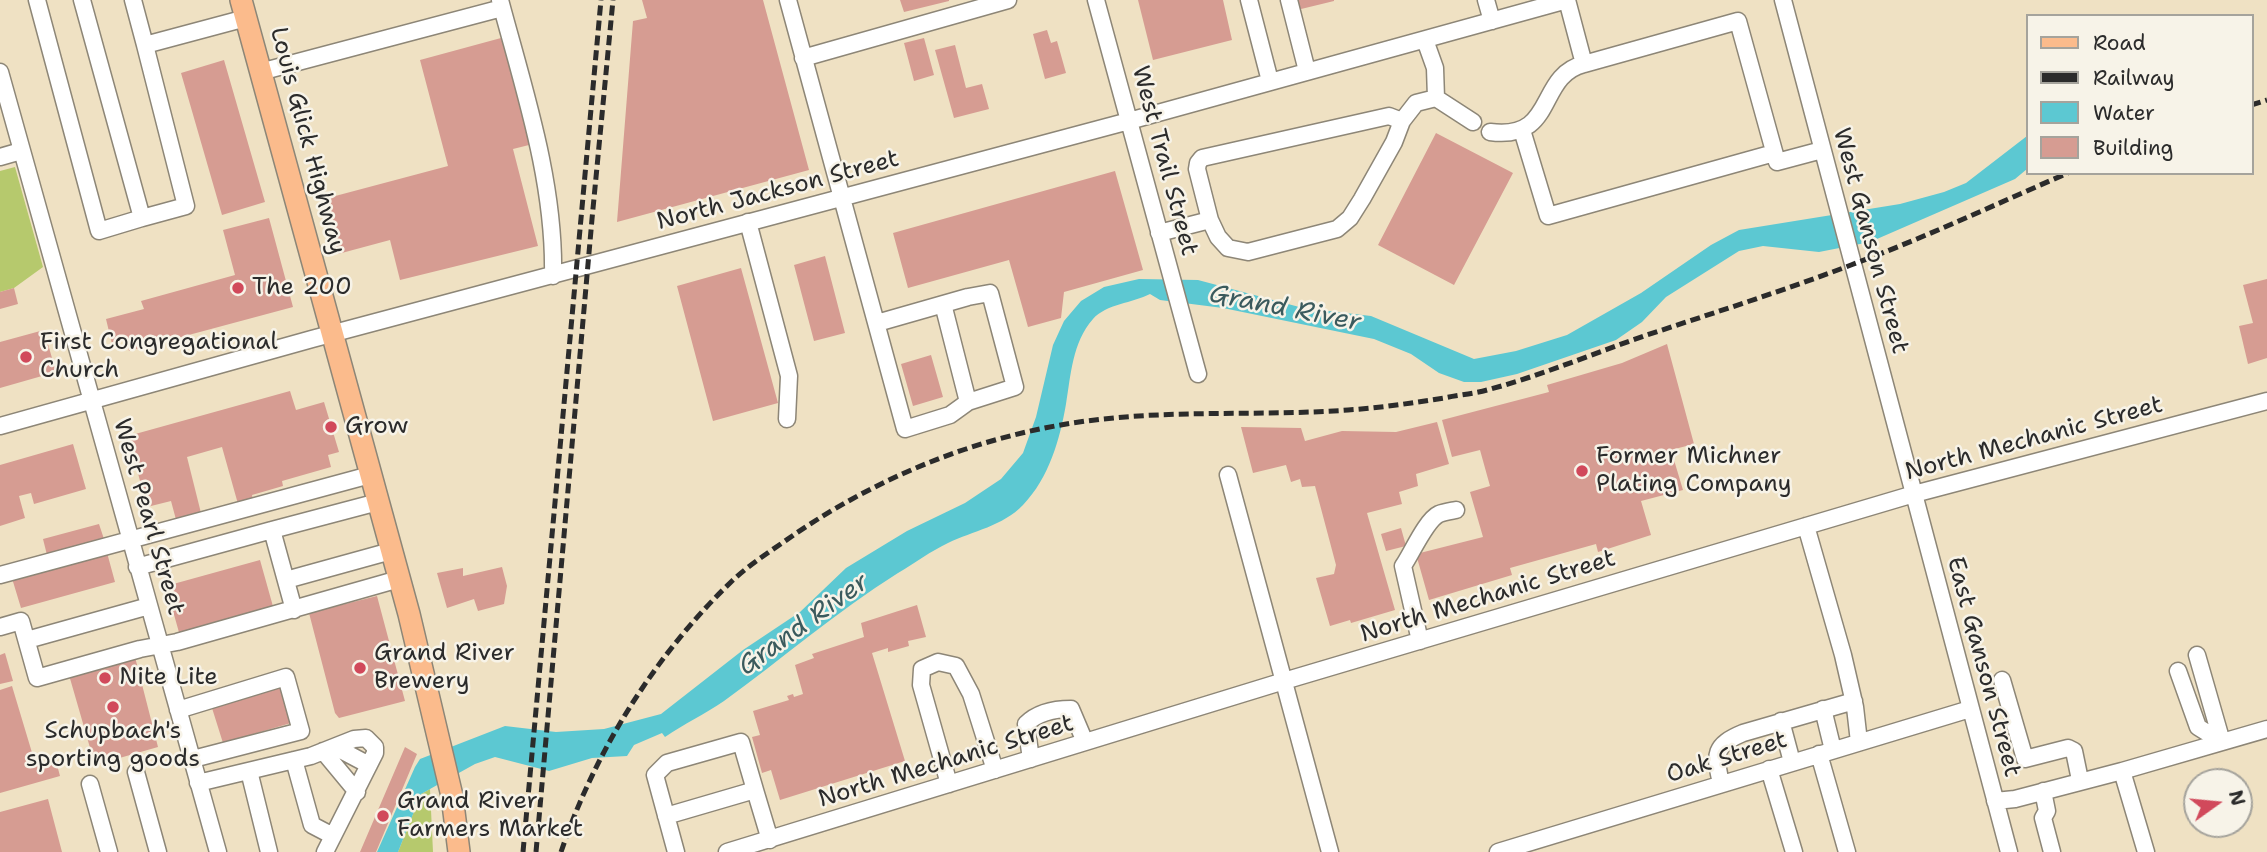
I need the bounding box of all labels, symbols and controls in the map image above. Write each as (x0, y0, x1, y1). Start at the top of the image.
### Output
legend (2025, 14, 2253, 175)
street label: Louis Glick Highway (263, 24, 351, 258)
text: Road (2093, 29, 2146, 57)
street label: West Trail Street (1125, 63, 1203, 259)
text: Railway (2093, 64, 2175, 92)
text: Water (2093, 99, 2155, 127)
street label: West Ganson Street (1826, 125, 1914, 357)
text: Building (2093, 134, 2173, 162)
street label: North Jackson Street (654, 145, 902, 237)
place label: The 200 (252, 274, 352, 302)
water label: Grand River (1206, 279, 1364, 339)
marker: The 200 (230, 280, 246, 296)
place label: First Congregational Church (40, 329, 278, 385)
marker: First Congregational Church (18, 349, 34, 365)
street label: North Mechanic Street (1902, 391, 2166, 487)
place label: Grow (345, 413, 408, 441)
street label: West Pearl Street (106, 415, 190, 619)
marker: Grow (323, 419, 339, 435)
place label: Former Michner Plating Company (1596, 443, 1792, 499)
marker: Former Michner Plating Company (1574, 463, 1590, 479)
street label: North Mechanic Street (1357, 544, 1619, 650)
street label: East Ganson Street (1940, 554, 2026, 780)
water label: Grand River (733, 567, 875, 683)
place label: Grand River Brewery (374, 640, 515, 696)
marker: Grand River Brewery (352, 660, 368, 676)
place label: Nite Lite (119, 664, 218, 692)
marker: Nite Lite (97, 670, 113, 686)
marker: Schupbach's sporting goods (105, 699, 121, 715)
street label: North Mechanic Street (815, 709, 1077, 815)
place label: Schupbach's sporting goods (26, 718, 200, 774)
street label: Oak Street (1663, 726, 1791, 790)
north arrow (2183, 768, 2253, 838)
text: N (2223, 787, 2251, 808)
place label: Grand River Farmers Market (397, 788, 583, 844)
marker: Grand River Farmers Market (375, 808, 391, 824)

